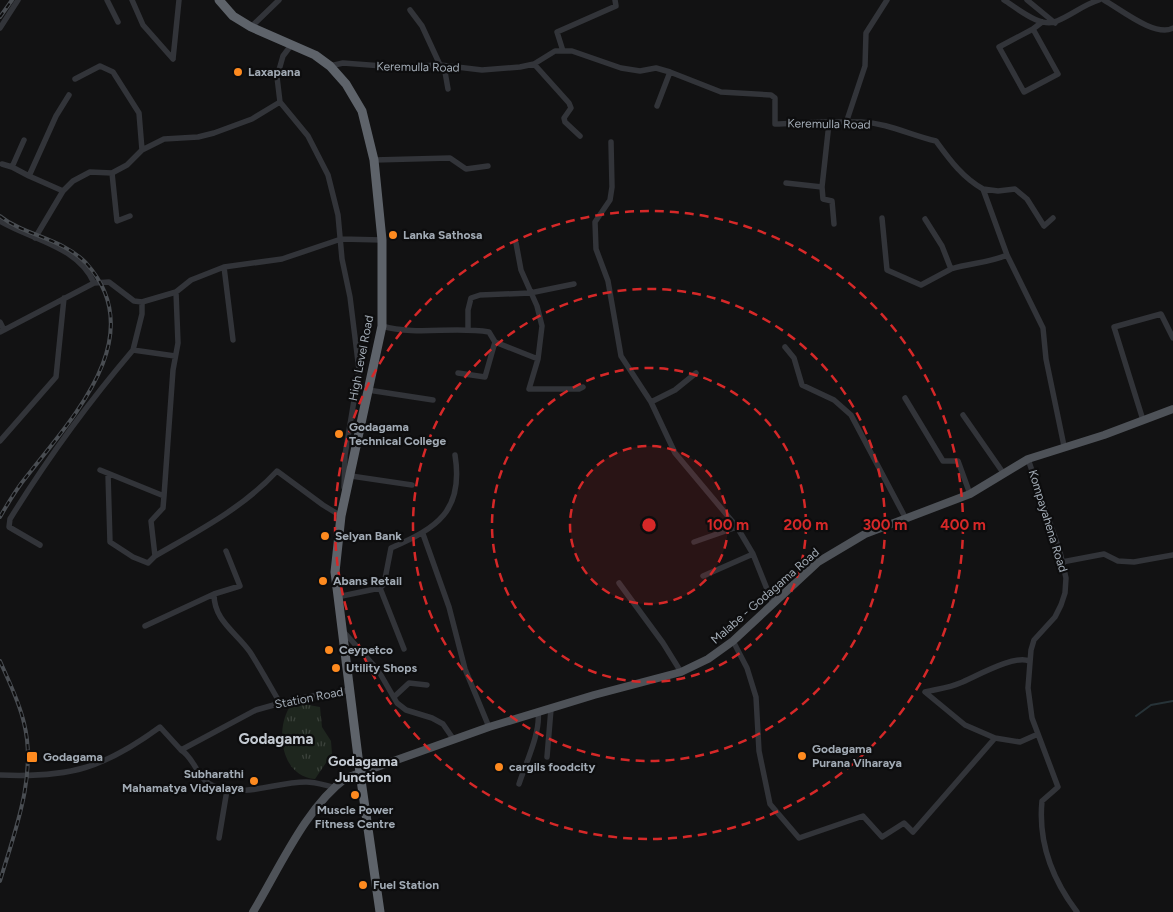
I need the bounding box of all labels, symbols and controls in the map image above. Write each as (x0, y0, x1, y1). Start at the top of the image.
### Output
street label: Keremulla Road (376, 59, 460, 75)
place label: Laxapana (248, 65, 300, 79)
marker: Laxapana (232, 66, 244, 78)
street label: Keremulla Road (787, 116, 871, 132)
place label: Lanka Sathosa (403, 228, 482, 242)
marker: Lanka Sathosa (387, 229, 399, 241)
street label: High Level Road (346, 314, 376, 402)
place label: Godagama Technical College (349, 420, 446, 448)
marker: Godagama Technical College (333, 428, 345, 440)
street label: Kompayahena Road (1026, 468, 1070, 574)
centre of rings (640, 516, 658, 534)
text: 100 m (707, 516, 749, 534)
text: 200 m (784, 516, 828, 534)
text: 300 m (863, 516, 907, 534)
text: 400 m (940, 516, 986, 534)
place label: Selyan Bank (335, 529, 402, 543)
marker: Selyan Bank (319, 530, 331, 542)
street label: Malabe - Godagama Road (708, 545, 822, 647)
place label: Abans Retail (333, 574, 402, 588)
marker: Abans Retail (317, 575, 329, 587)
place label: Ceypetco (339, 643, 393, 657)
marker: Ceypetco (323, 644, 335, 656)
place label: Utility Shops (346, 661, 417, 675)
marker: Utility Shops (330, 662, 342, 674)
street label: Station Road (274, 684, 344, 712)
district label: Godagama (239, 730, 313, 748)
place label: Godagama Purana Viharaya (812, 742, 902, 770)
marker: Godagama (25, 750, 39, 764)
place label: Godagama (43, 750, 103, 764)
marker: Godagama Purana Viharaya (796, 750, 808, 762)
district label: Godagama Junction (328, 753, 398, 786)
place label: cargils foodcity (509, 760, 595, 774)
marker: cargils foodcity (493, 761, 505, 773)
place label: Subharathi Mahamatya Vidyalaya (122, 767, 244, 795)
marker: Subharathi Mahamatya Vidyalaya (248, 775, 260, 787)
marker: Muscle Power Fitness Centre (349, 789, 361, 801)
place label: Muscle Power Fitness Centre (315, 803, 395, 831)
place label: Fuel Station (373, 878, 439, 892)
marker: Fuel Station (357, 879, 369, 891)

